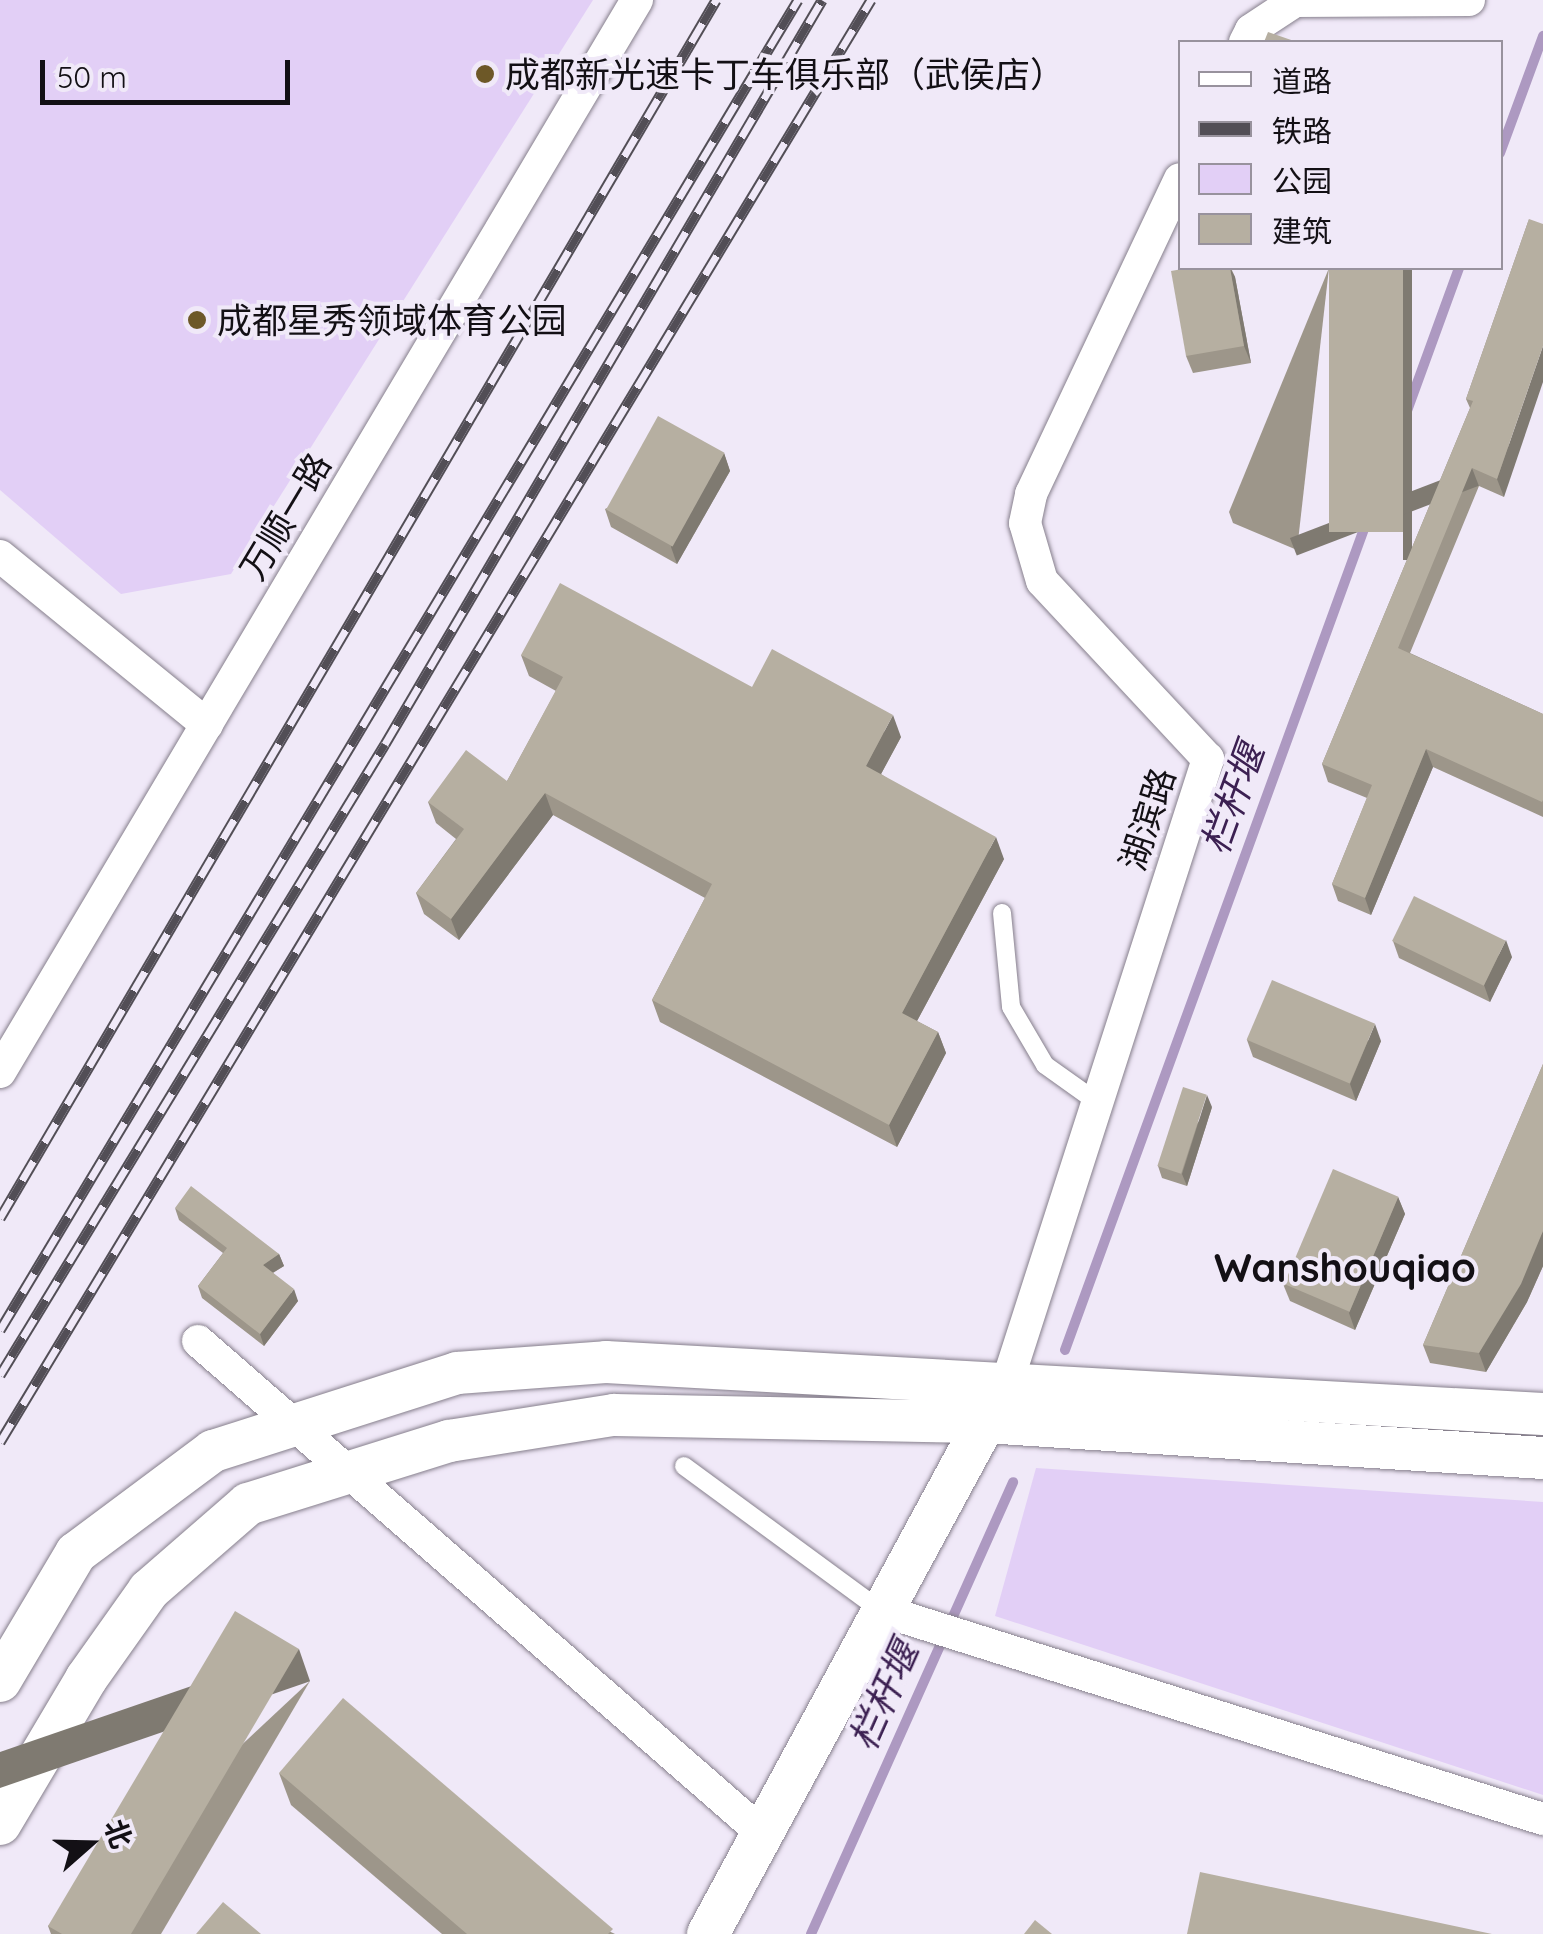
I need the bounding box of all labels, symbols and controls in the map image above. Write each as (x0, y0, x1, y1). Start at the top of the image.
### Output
scale bar (45, 40, 295, 102)
legend (1178, 40, 1503, 270)
place label: 成都新光速卡丁车俱乐部（武侯店） (505, 53, 1065, 95)
text: 50 m (57, 58, 127, 96)
text: 道路 (1272, 62, 1332, 100)
marker: 成都新光速卡丁车俱乐部（武侯店） (474, 63, 496, 85)
text: 铁路 (1272, 112, 1332, 150)
text: 公园 (1272, 162, 1332, 200)
text: 建筑 (1272, 212, 1332, 250)
place label: 成都星秀领域体育公园 (217, 299, 567, 341)
marker: 成都星秀领域体育公园 (186, 309, 208, 331)
street label: 万顺一路 (231, 445, 339, 587)
water label: 栏杆堰 (1192, 738, 1274, 860)
street label: 湖滨路 (1111, 763, 1183, 875)
district label: Wanshouqiao (1214, 1243, 1476, 1291)
water label: 栏杆堰 (840, 1635, 928, 1757)
north arrow (40, 1794, 140, 1894)
text: 北 (97, 1814, 140, 1853)

